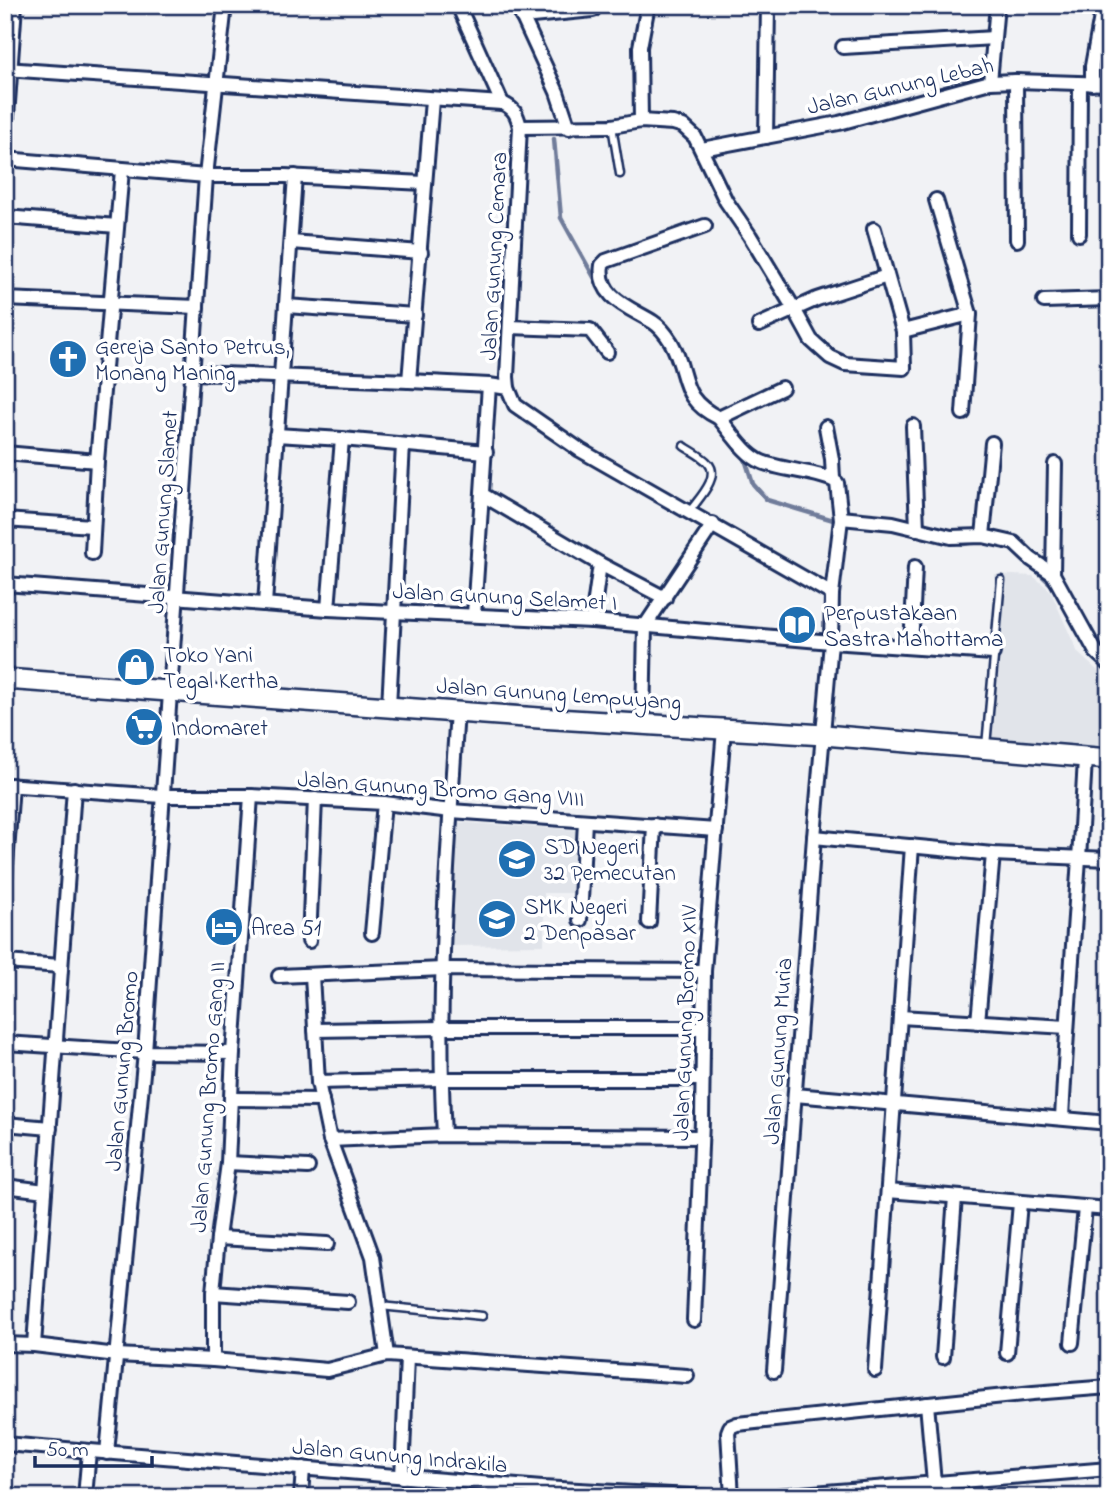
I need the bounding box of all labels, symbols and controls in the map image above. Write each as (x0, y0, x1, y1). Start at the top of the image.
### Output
street label: Jalan Gunung Lebah (804, 50, 997, 126)
street label: Jalan Gunung Cemara (474, 151, 518, 361)
place label: Gereja Santo Petrus, Monang Maning (95, 332, 290, 392)
church icon: Gereja Santo Petrus, Monang Maning (47, 338, 89, 380)
street label: Jalan Gunung Slamet (141, 409, 189, 615)
street label: Jalan Gunung Selamet I (392, 576, 618, 622)
place label: Perpustakaan Sastra Mahottama (824, 598, 1003, 657)
library icon: Perpustakaan Sastra Mahottama (776, 604, 818, 646)
place label: Toko Yani Tegal Kertha (163, 640, 279, 700)
shop icon: Toko Yani Tegal Kertha (115, 646, 157, 688)
street label: Jalan Gunung Lempuyang (435, 670, 682, 723)
supermarket icon: Indomaret (123, 706, 165, 748)
place label: Indomaret (171, 713, 268, 746)
street label: Jalan Gunung Bromo Gang VIII (296, 764, 586, 818)
place label: SD Negeri 32 Pemecutan (544, 832, 676, 891)
school or university icon: SD Negeri 32 Pemecutan (496, 838, 538, 880)
place label: SMK Negeri 2 Denpasar (524, 892, 637, 951)
school or university icon: SMK Negeri 2 Denpasar (476, 898, 518, 940)
street label: Jalan Gunung Bromo XIV (666, 904, 708, 1142)
hotel icon: Area 51 (203, 906, 245, 948)
place label: Area 51 (251, 913, 321, 946)
street label: Jalan Gunung Muria (757, 957, 803, 1146)
street label: Jalan Gunung Bromo Gang II (184, 961, 236, 1234)
street label: Jalan Gunung Bromo (98, 970, 150, 1173)
scale bar (35, 1425, 152, 1469)
street label: Jalan Gunung Indrakila (291, 1432, 509, 1484)
text: 50 m (46, 1436, 89, 1466)

